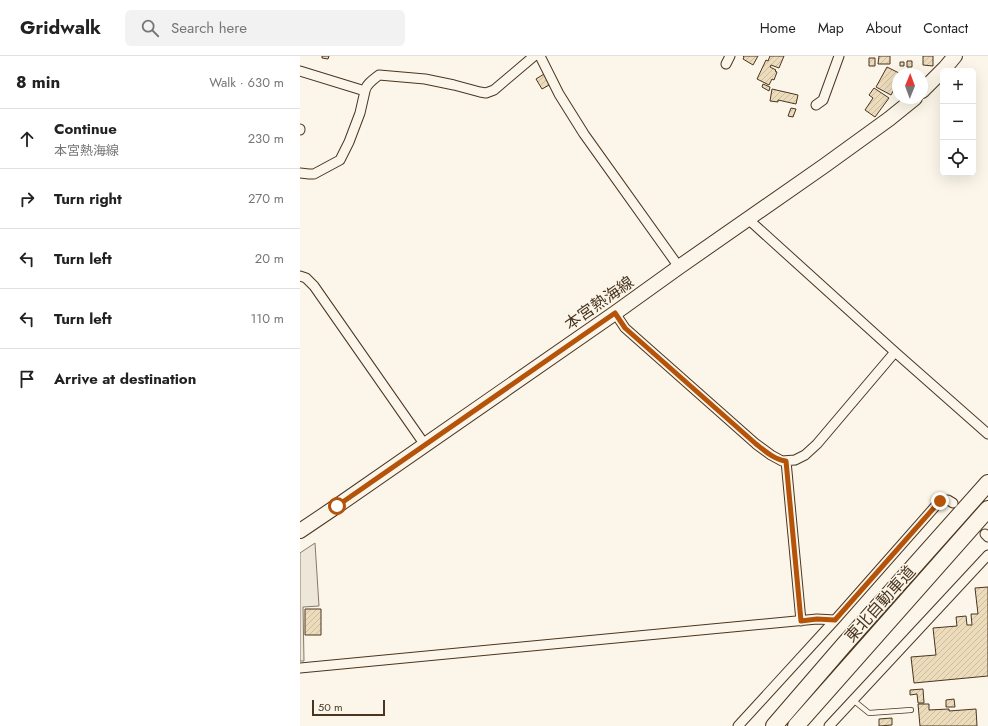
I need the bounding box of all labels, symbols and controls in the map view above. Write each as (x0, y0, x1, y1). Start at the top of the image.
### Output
search box (125, 10, 405, 46)
text: Gridwalk (20, 14, 101, 41)
icon: search (139, 17, 161, 39)
text: Search here (171, 17, 247, 39)
text: Home (760, 18, 796, 38)
text: Map (818, 18, 844, 38)
text: About (866, 18, 901, 38)
text: Contact (923, 18, 968, 38)
north arrow (892, 68, 928, 104)
map controls (940, 68, 976, 176)
button: + (940, 68, 976, 104)
text: 8 min (16, 70, 60, 94)
text: Walk · 630 m (209, 73, 284, 92)
button: − (940, 104, 976, 140)
text: Continue (54, 118, 117, 140)
icon: ahead (16, 128, 38, 150)
text: 230 m (248, 129, 284, 148)
button: locate (940, 140, 976, 176)
text: 本宮熱海線 (54, 141, 119, 160)
icon: right (16, 188, 38, 210)
text: Turn right (54, 188, 122, 210)
text: 270 m (248, 189, 284, 208)
icon: left (16, 248, 38, 270)
text: Turn left (54, 248, 112, 270)
text: 20 m (255, 249, 284, 268)
street label: 本宮熱海線 (560, 271, 638, 335)
icon: left (16, 308, 38, 330)
text: Turn left (54, 308, 112, 330)
text: 110 m (250, 309, 284, 328)
icon: arrive (16, 368, 38, 390)
text: Arrive at destination (54, 368, 196, 390)
route end (931, 492, 949, 510)
route start (328, 497, 346, 515)
street label: 東北自動車道 (839, 561, 921, 647)
scale bar (312, 698, 385, 717)
text: 50 m (318, 699, 343, 715)

